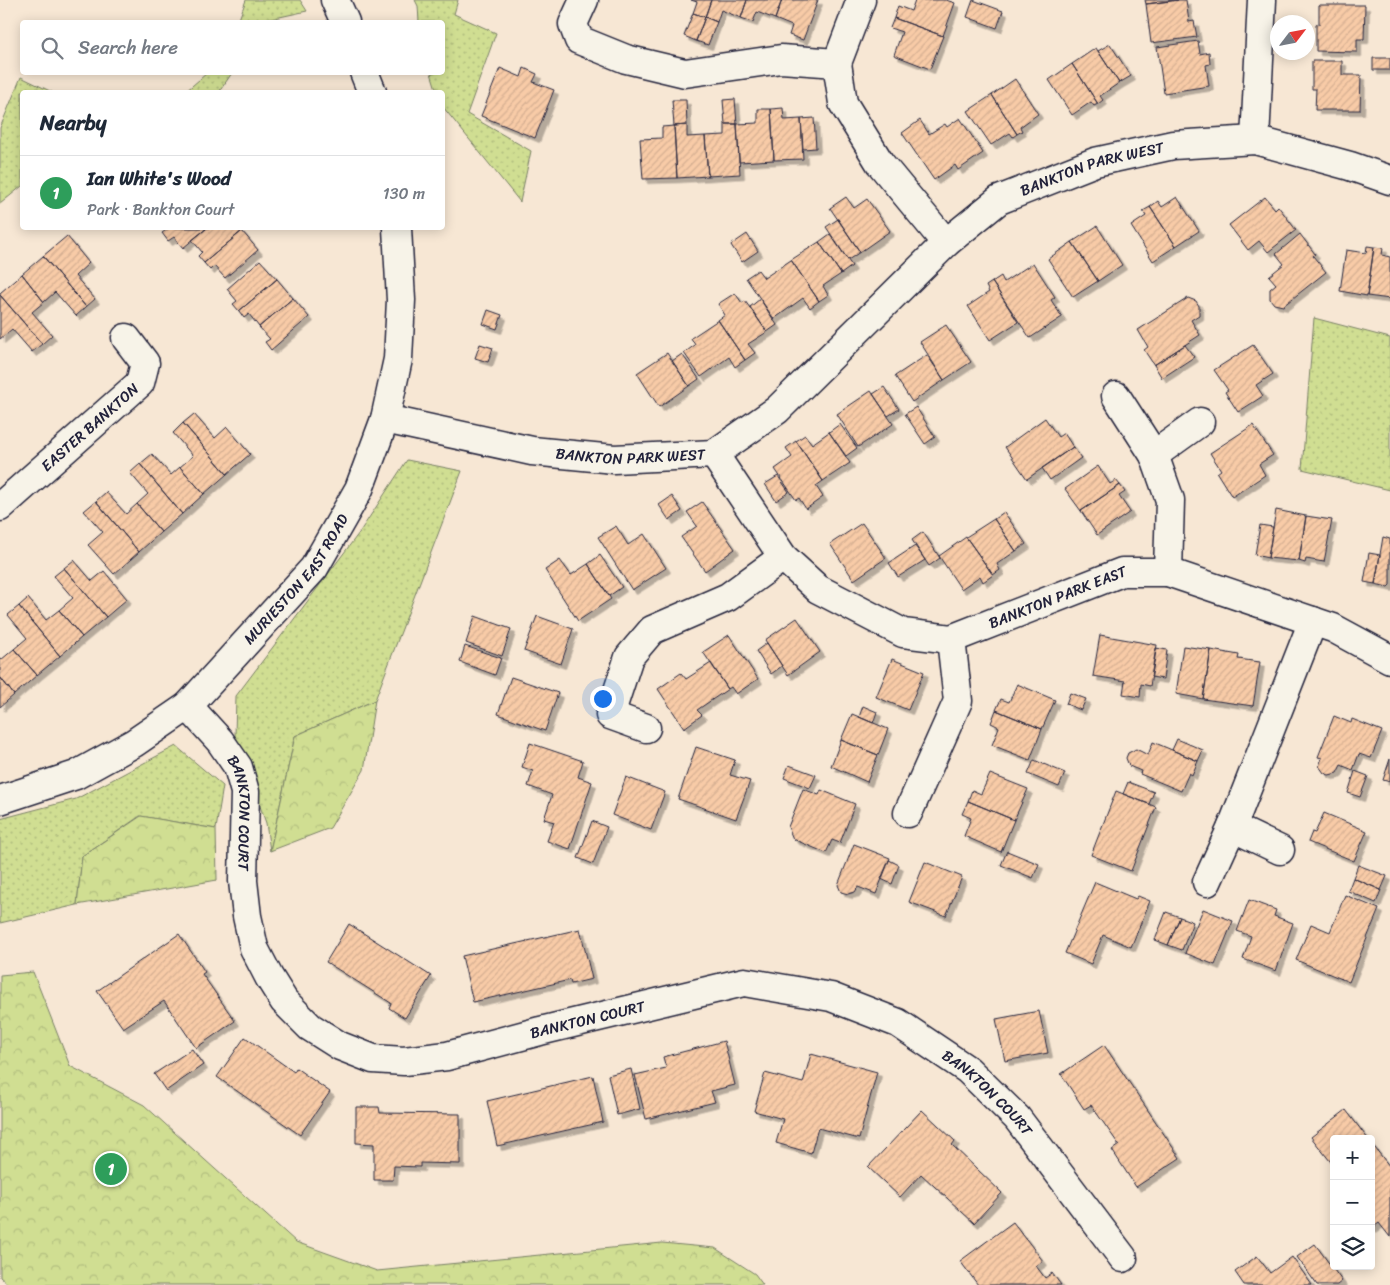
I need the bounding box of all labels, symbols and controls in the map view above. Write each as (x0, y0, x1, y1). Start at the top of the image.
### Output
north arrow (1270, 15, 1315, 60)
search box (20, 20, 445, 75)
text: Search here (78, 31, 178, 64)
icon: search (38, 34, 66, 62)
text: Nearby (40, 104, 106, 142)
street label: BANKTON PARK WEST (1016, 134, 1167, 203)
text: Ian White's Wood (87, 162, 231, 195)
text: 1 (53, 179, 59, 208)
text: 130 m (383, 179, 425, 208)
text: Park · Bankton Court (87, 195, 235, 224)
street label: EASTER BANKTON (35, 376, 145, 478)
street label: BANKTON PARK WEST (554, 440, 707, 472)
street label: MURIESTON EAST ROAD (237, 509, 355, 651)
street label: BANKTON PARK EAST (985, 558, 1132, 636)
your location (590, 686, 616, 712)
street label: BANKTON COURT (220, 749, 258, 872)
street label: BANKTON COURT (527, 993, 648, 1046)
street label: BANKTON COURT (936, 1043, 1040, 1142)
map controls (1330, 1135, 1375, 1270)
button: + (1330, 1135, 1375, 1180)
pin: 1 (95, 1150, 127, 1188)
button: − (1330, 1180, 1375, 1225)
button: layers (1330, 1225, 1375, 1270)

